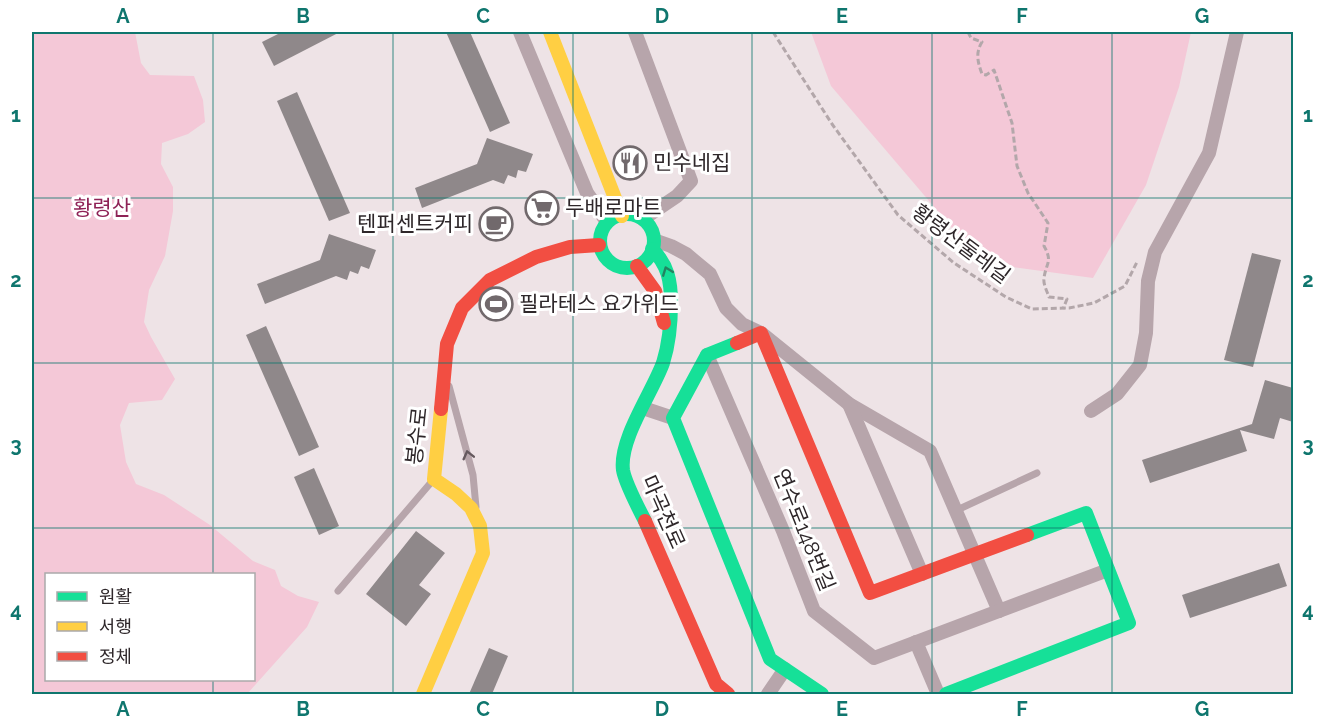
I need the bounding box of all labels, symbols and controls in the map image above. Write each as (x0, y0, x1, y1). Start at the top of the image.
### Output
text: A (116, 4, 130, 28)
text: B (296, 4, 310, 28)
text: C (476, 4, 490, 28)
text: D (655, 4, 669, 28)
text: E (836, 4, 848, 28)
text: F (1016, 4, 1028, 28)
text: G (1195, 4, 1209, 28)
text: 1 (11, 103, 21, 127)
text: 1 (1303, 103, 1313, 127)
restaurant icon: 민수네집 (612, 145, 648, 181)
place label: 민수네집 (653, 150, 730, 175)
supermarket icon: 두배로마트 (524, 190, 560, 226)
park label: 황령산 (73, 195, 131, 220)
place label: 두배로마트 (565, 195, 662, 220)
street label: 황령산둘레길 (907, 199, 1015, 288)
cafe icon: 텐퍼센트커피 (478, 206, 514, 242)
place label: 텐퍼센트커피 (357, 211, 473, 236)
one-way arrow (662, 267, 674, 278)
text: 2 (10, 268, 22, 292)
text: 2 (1302, 268, 1314, 292)
sports icon: 필라테스 요가위드 (478, 286, 514, 322)
place label: 필라테스 요가위드 (519, 291, 679, 316)
street label: 봉수로 (401, 406, 432, 466)
text: 3 (10, 433, 22, 457)
text: 3 (1302, 433, 1314, 457)
one-way arrow (463, 450, 476, 460)
street label: 연수로148번길 (769, 465, 840, 595)
street label: 마곡천로 (636, 471, 691, 552)
legend (45, 573, 255, 681)
text: 원활 (99, 586, 132, 607)
text: 4 (10, 598, 22, 622)
text: 4 (1302, 598, 1314, 622)
text: 서행 (99, 616, 132, 637)
text: 정체 (99, 646, 132, 667)
text: A (116, 697, 130, 721)
text: B (296, 697, 310, 721)
text: C (476, 697, 490, 721)
text: D (655, 697, 669, 721)
text: E (836, 697, 848, 721)
text: F (1016, 697, 1028, 721)
text: G (1195, 697, 1209, 721)

